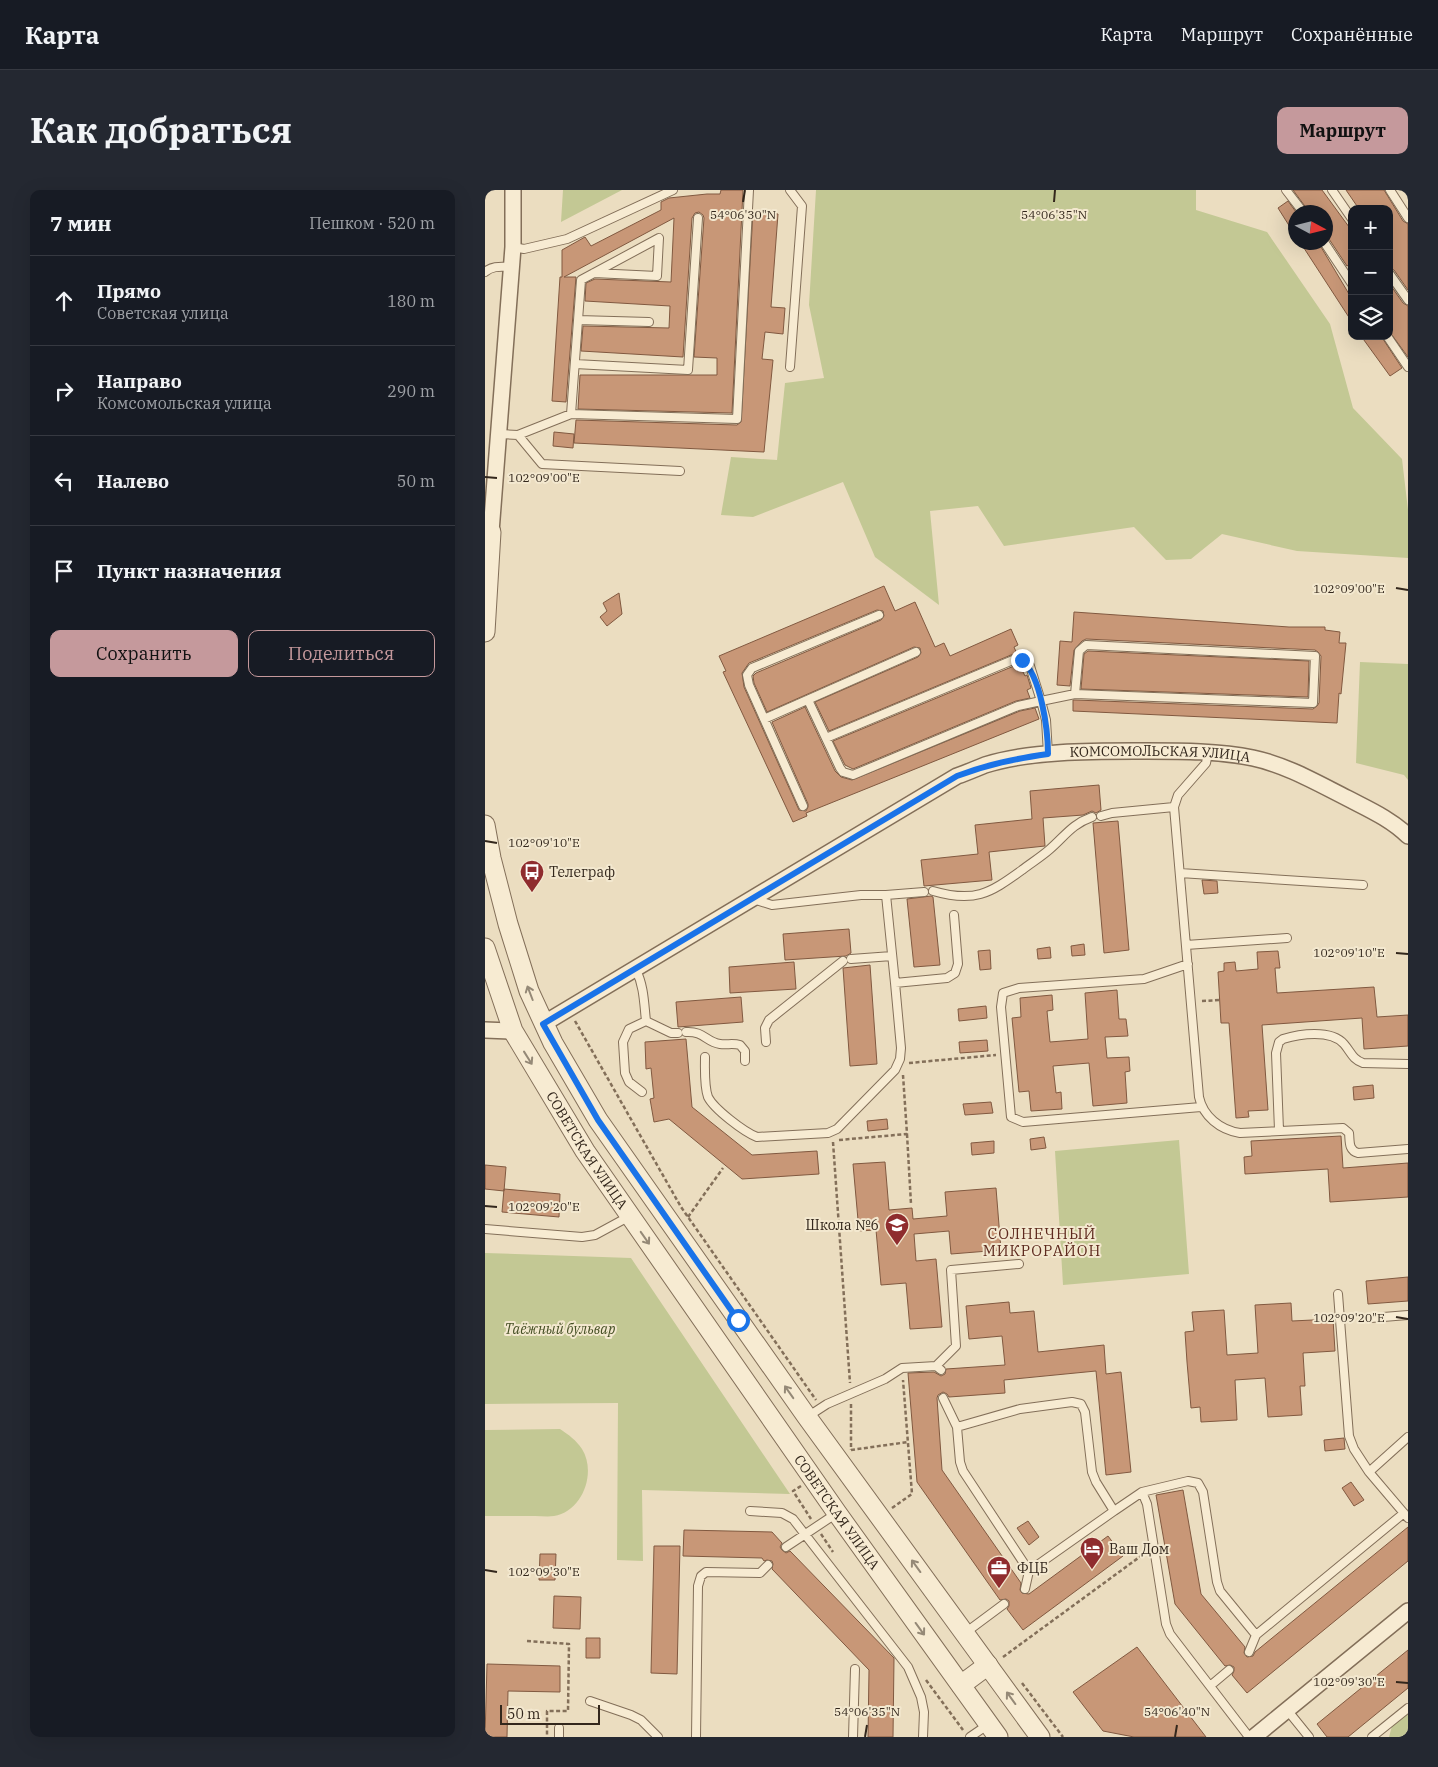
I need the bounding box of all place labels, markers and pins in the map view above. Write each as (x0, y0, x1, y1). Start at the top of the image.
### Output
bus stop icon: Телеграф (519, 859, 545, 893)
place label: Телеграф (549, 863, 615, 881)
school or university icon: Школа №6 (884, 1212, 910, 1246)
place label: Школа №6 (806, 1216, 879, 1234)
hotel icon: Ваш Дом (1079, 1536, 1105, 1570)
place label: Ваш Дом (1109, 1540, 1169, 1558)
office icon: ФЦБ (986, 1555, 1012, 1589)
place label: ФЦБ (1017, 1559, 1048, 1577)

